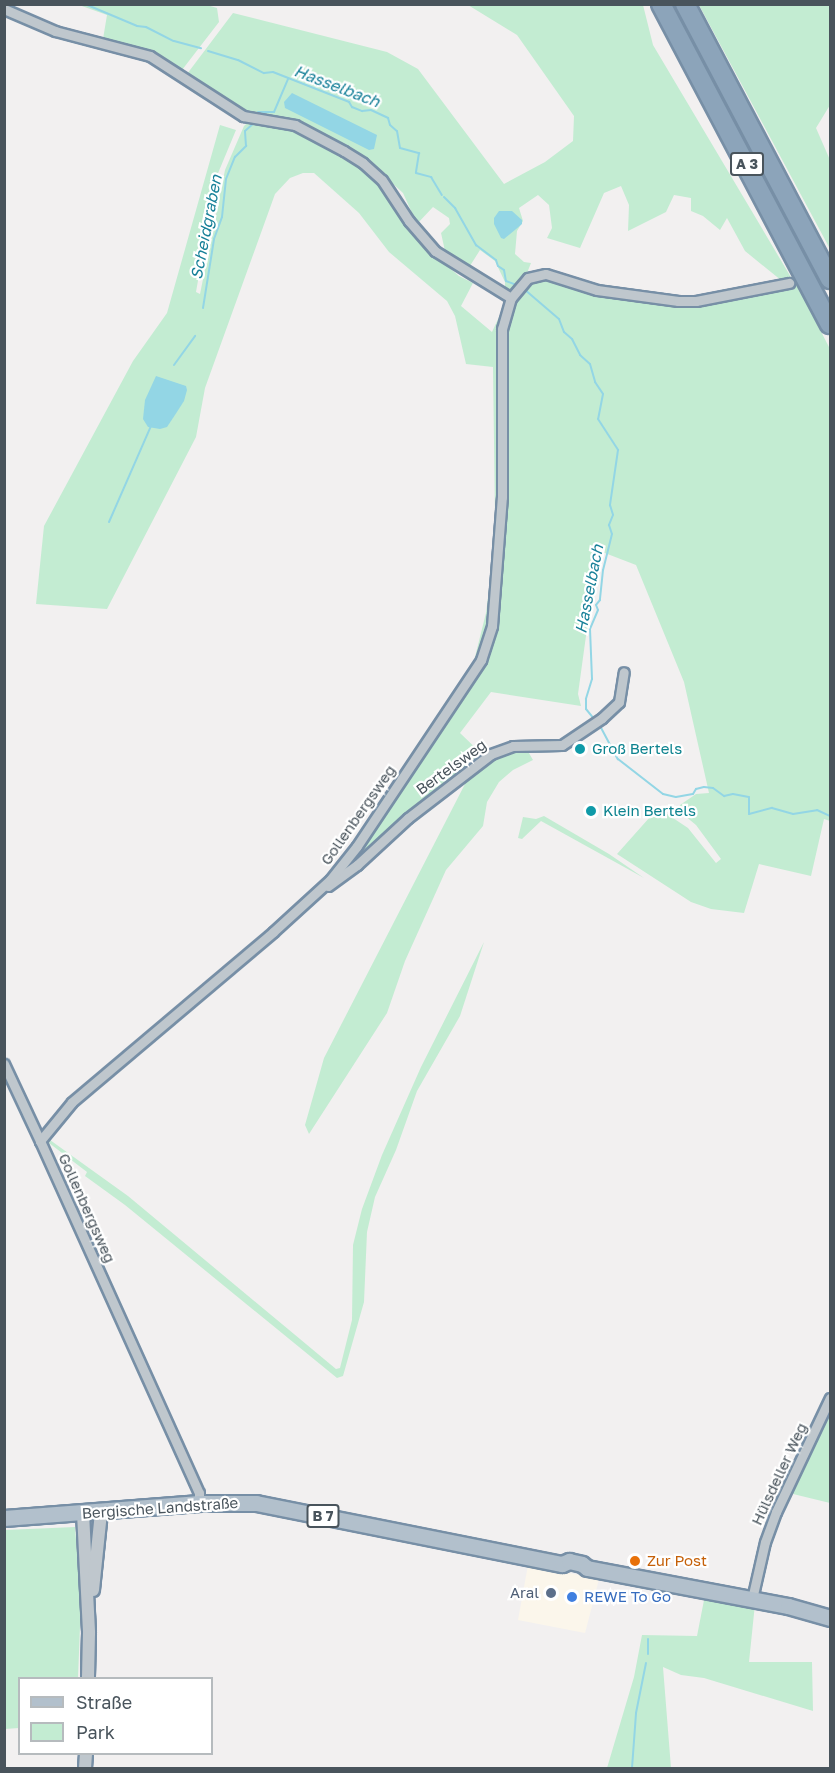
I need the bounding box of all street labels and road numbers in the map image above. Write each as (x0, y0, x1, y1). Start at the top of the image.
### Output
road number: A 3 (729, 153, 765, 175)
street label: Bertelsweg (412, 736, 490, 798)
street label: Gollenbergsweg (317, 762, 399, 868)
street label: Gollenbergsweg (55, 1151, 119, 1265)
street label: Hülsdeller Weg (747, 1420, 811, 1528)
street label: Bergische Landstraße (81, 1494, 239, 1522)
road number: B 7 (306, 1505, 340, 1527)

